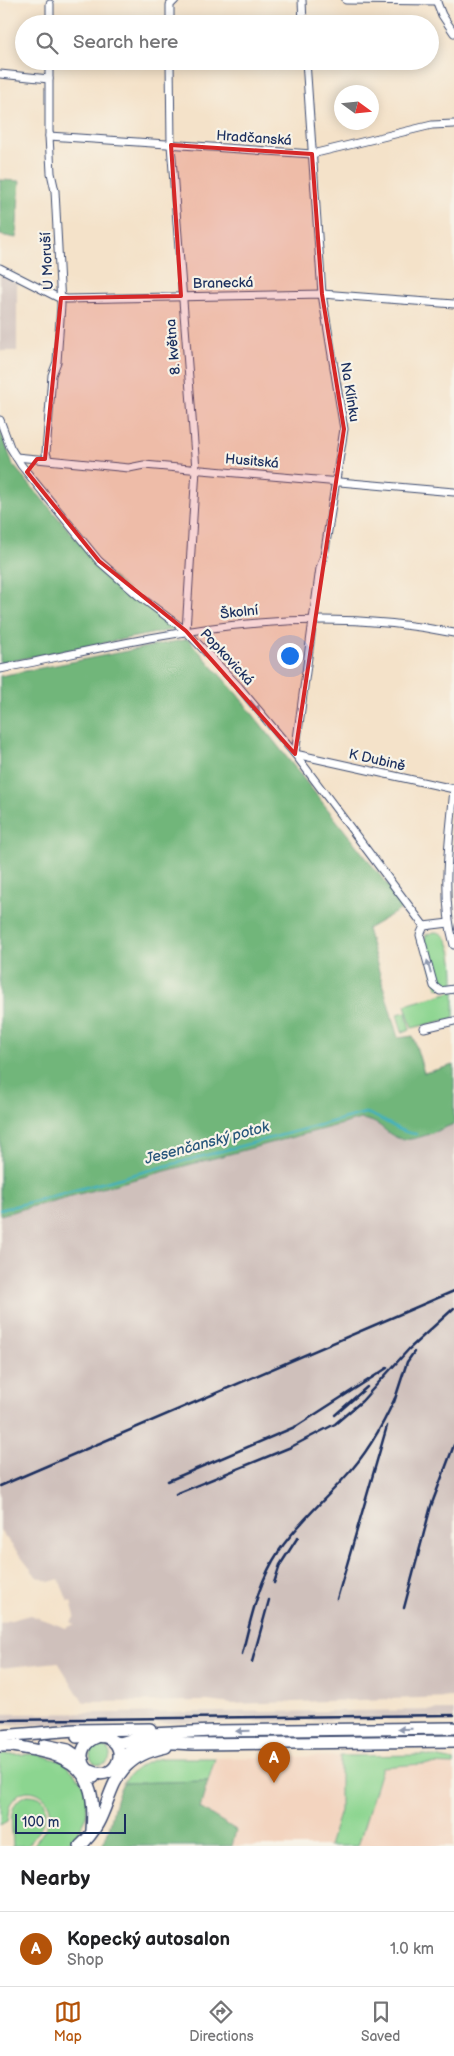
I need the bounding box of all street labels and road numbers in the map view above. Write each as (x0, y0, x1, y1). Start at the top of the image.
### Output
street label: Hradčanská (216, 127, 292, 149)
street label: U Moruší (37, 231, 57, 290)
street label: Branecká (193, 274, 253, 292)
street label: 8. května (162, 318, 184, 376)
street label: Na Klínku (337, 361, 363, 423)
street label: Husitská (224, 450, 280, 472)
street label: Školní (219, 600, 260, 622)
street label: Popkovická (197, 625, 257, 689)
street label: K Dubině (347, 745, 407, 775)

